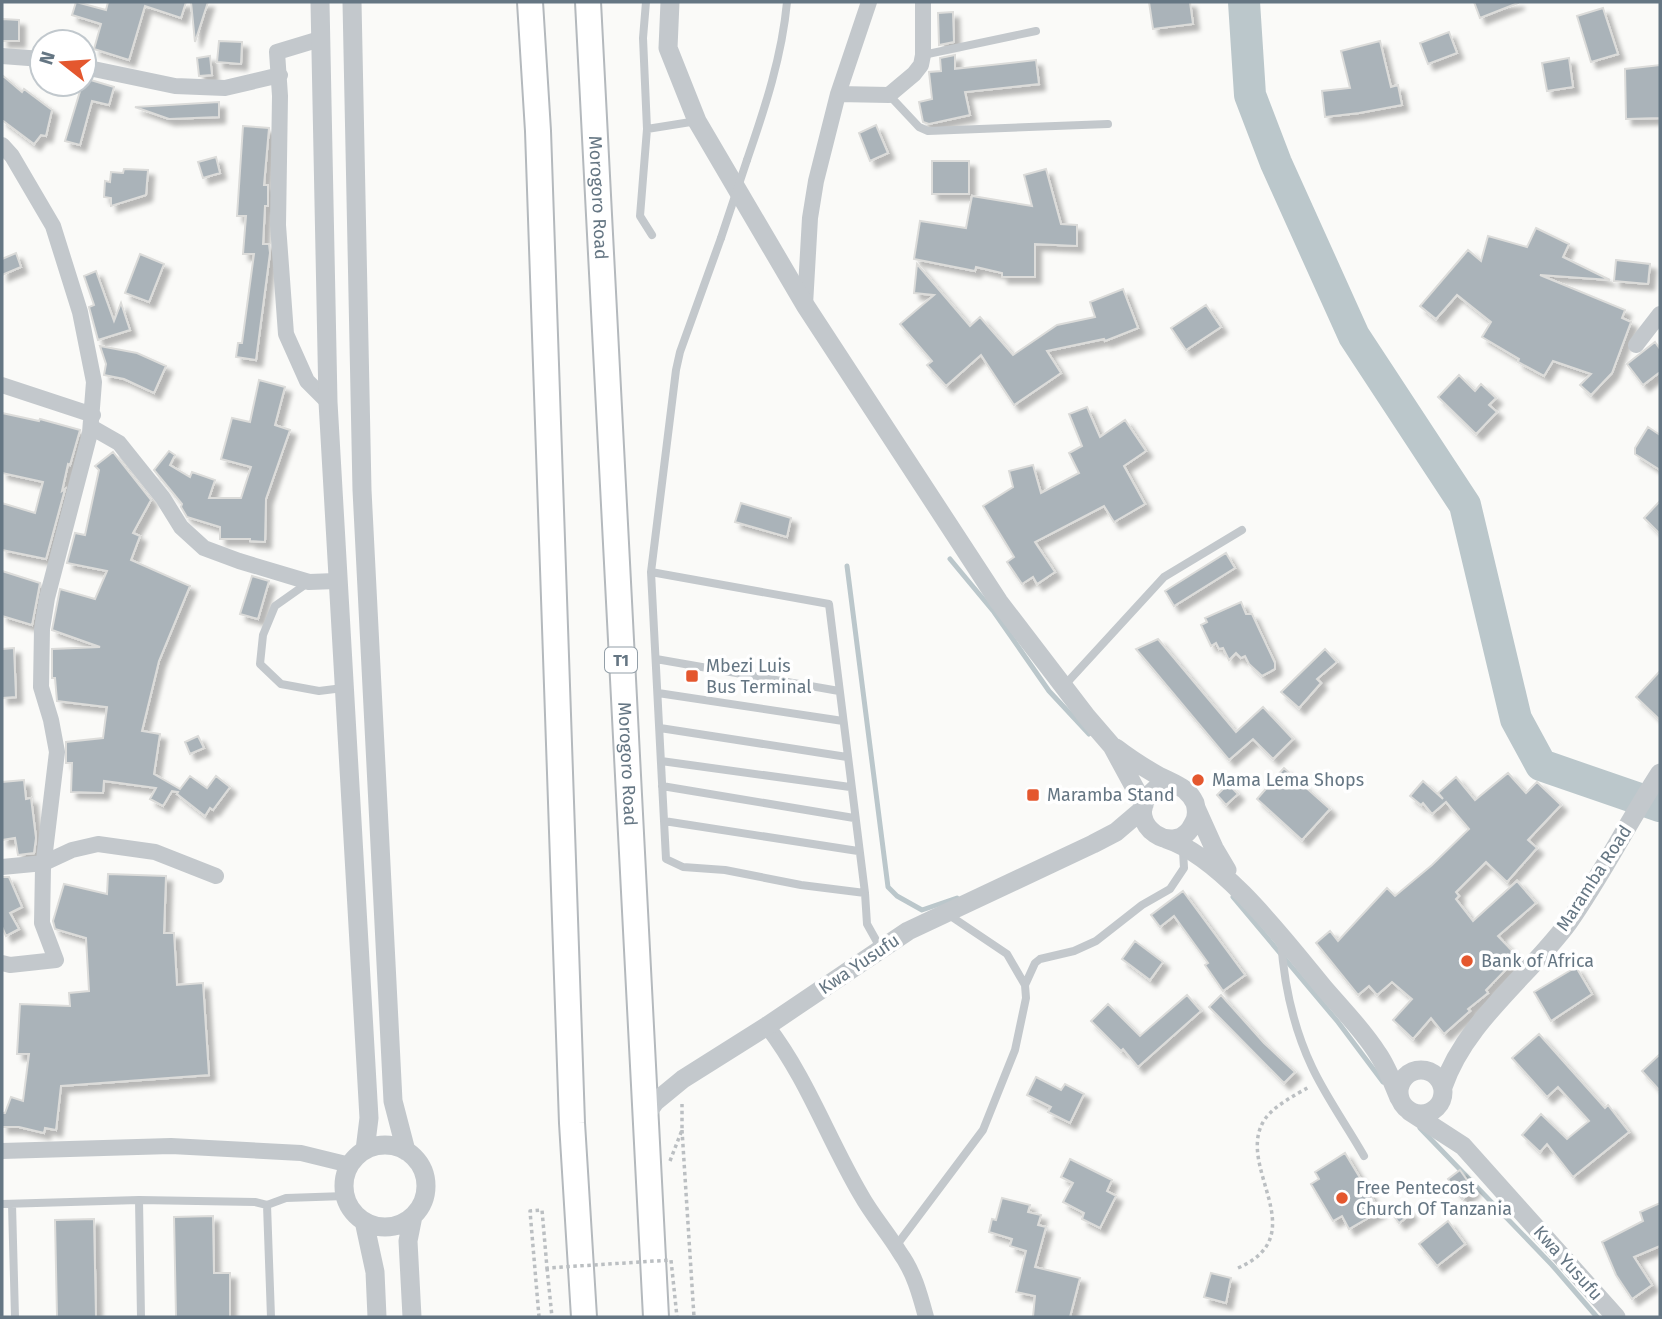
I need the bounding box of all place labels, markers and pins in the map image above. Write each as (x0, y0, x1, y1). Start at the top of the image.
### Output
place label: Mbezi Luis Bus Terminal (706, 655, 812, 698)
marker: Mbezi Luis Bus Terminal (684, 668, 700, 684)
place label: Mama Lema Shops (1212, 769, 1364, 791)
marker: Mama Lema Shops (1190, 772, 1206, 788)
place label: Maramba Stand (1047, 784, 1175, 806)
marker: Maramba Stand (1025, 787, 1041, 803)
place label: Bank of Africa (1481, 950, 1594, 972)
marker: Bank of Africa (1459, 953, 1475, 969)
place label: Free Pentecost Church Of Tanzania (1356, 1177, 1512, 1220)
marker: Free Pentecost Church Of Tanzania (1334, 1190, 1350, 1206)

